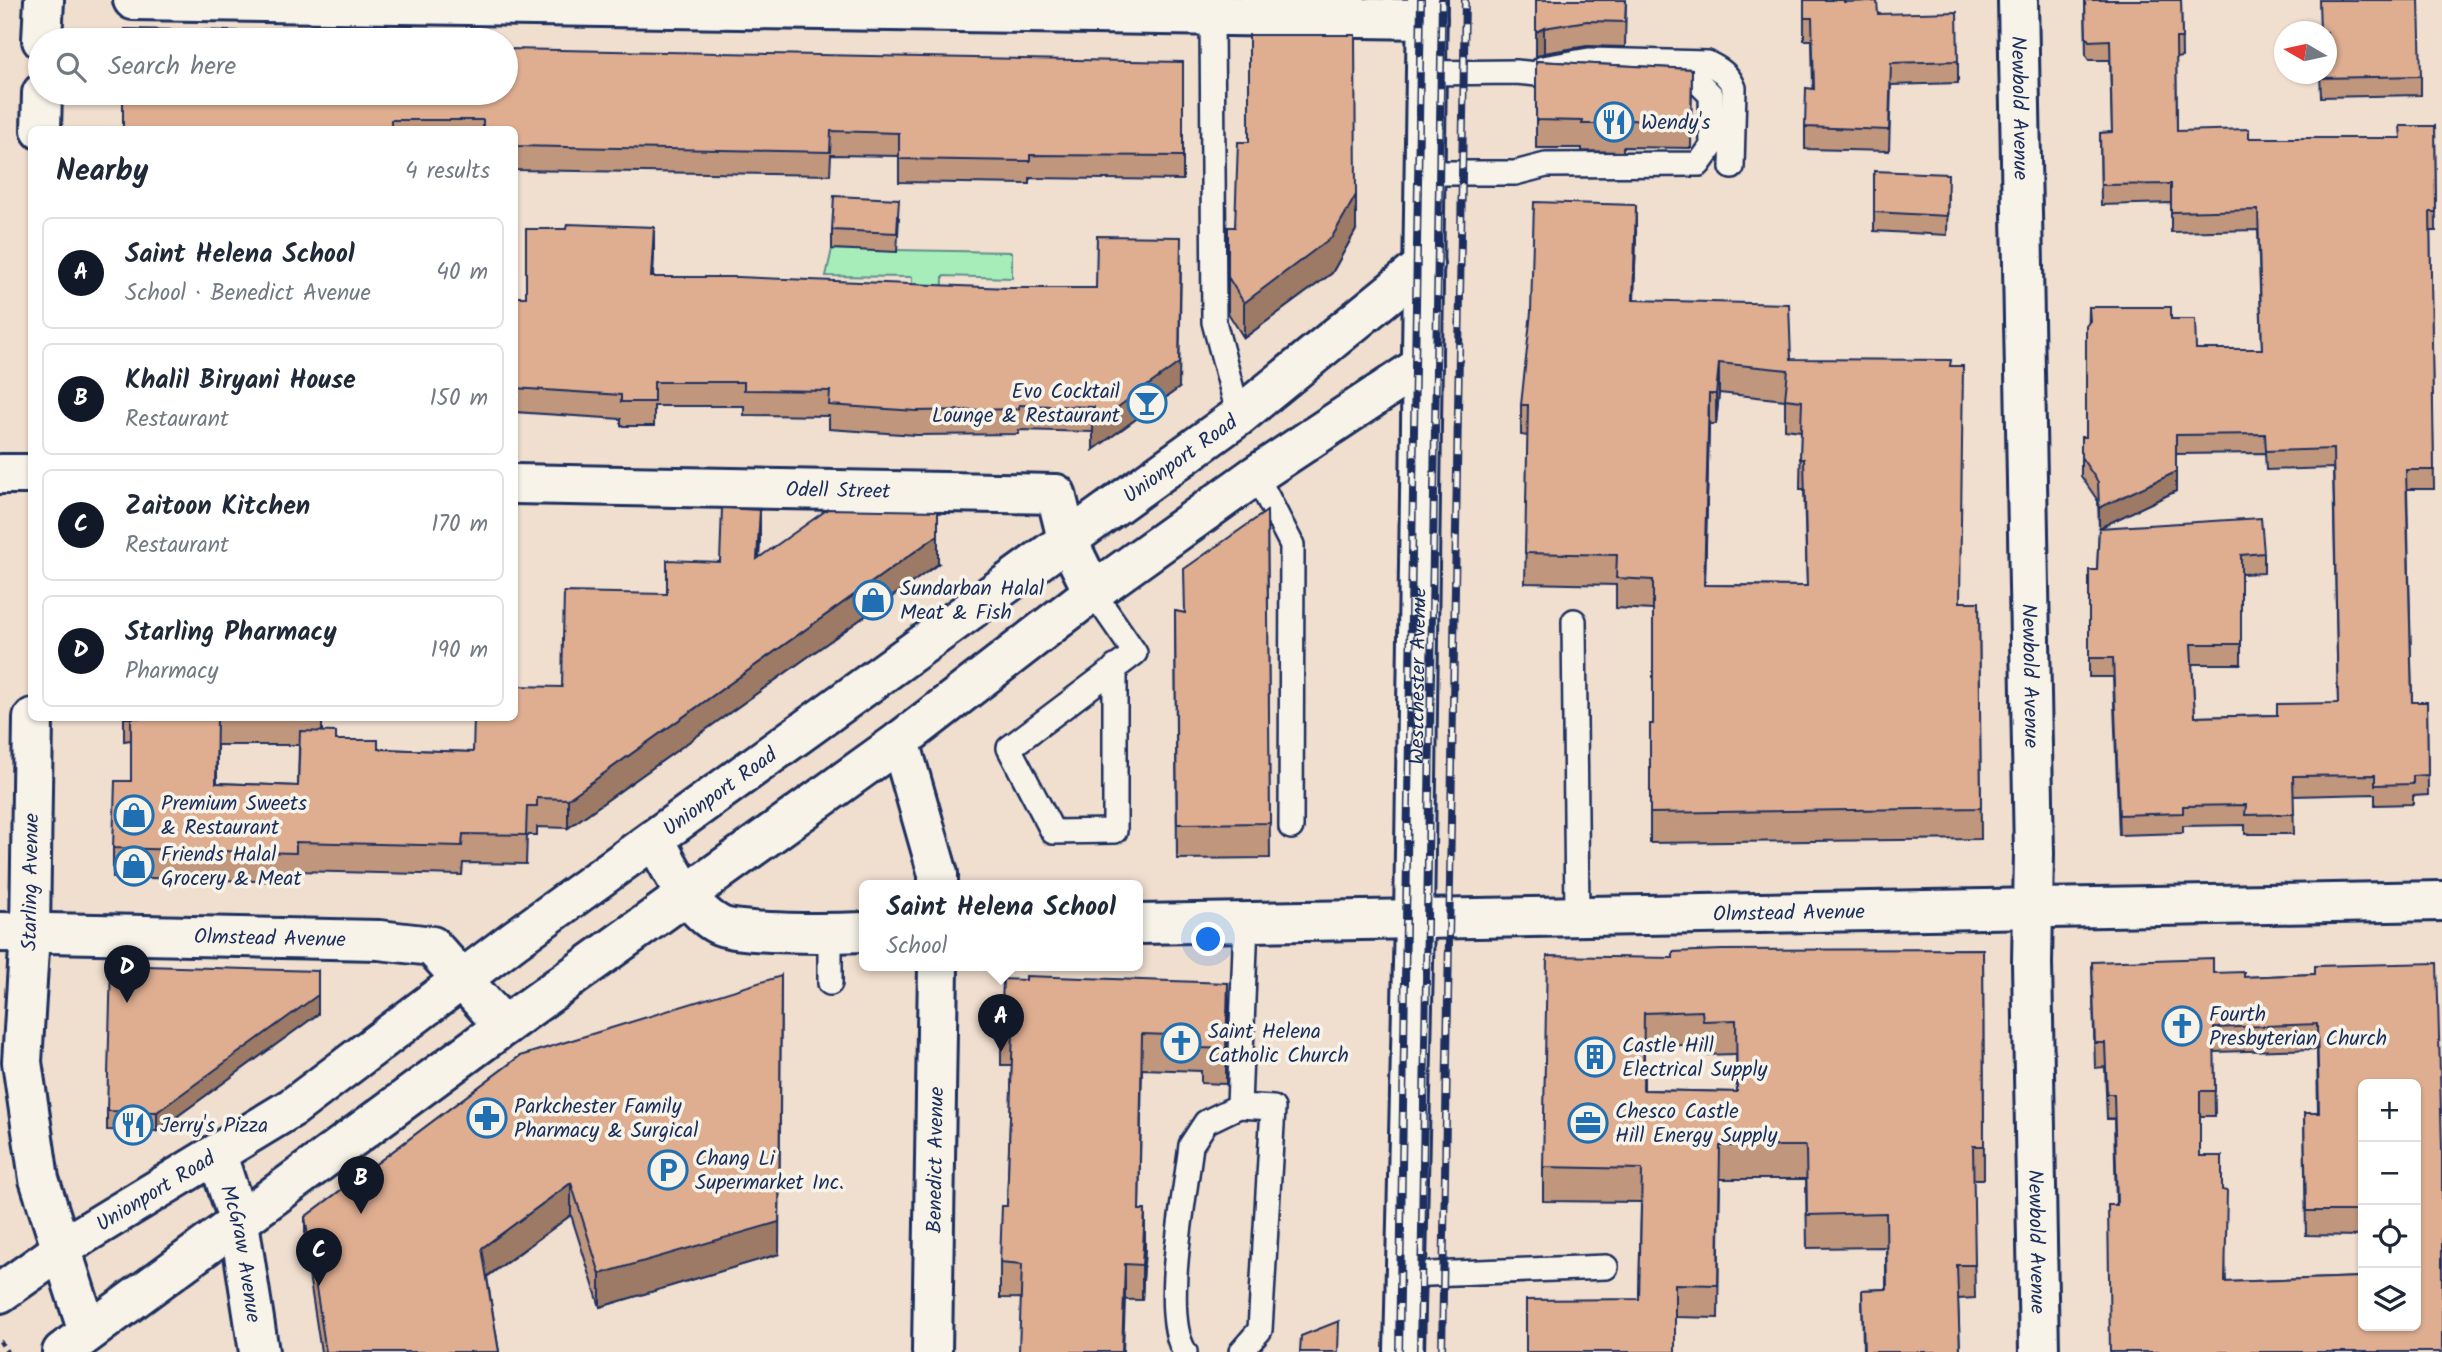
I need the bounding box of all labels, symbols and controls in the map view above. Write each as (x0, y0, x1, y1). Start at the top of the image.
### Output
north arrow (2274, 21, 2337, 84)
search box (28, 28, 518, 105)
street label: Newbold Avenue (2001, 36, 2036, 181)
text: Search here (108, 46, 236, 88)
icon: search (52, 48, 90, 86)
restaurant icon: Wendy's (1593, 101, 1635, 143)
place label: Wendy's (1641, 107, 1710, 140)
text: Nearby (56, 148, 148, 196)
text: 4 results (405, 154, 490, 190)
text: Saint Helena School (125, 234, 355, 276)
text: A (74, 255, 88, 291)
text: 40 m (436, 255, 488, 291)
text: School · Benedict Avenue (125, 276, 371, 312)
text: Khalil Biryani House (125, 360, 356, 402)
place label: Evo Cocktail Lounge & Restaurant (932, 376, 1121, 433)
text: B (74, 381, 88, 417)
text: 150 m (429, 381, 488, 417)
bar icon: Evo Cocktail Lounge & Restaurant (1126, 382, 1168, 424)
text: Restaurant (125, 402, 229, 438)
street label: Unionport Road (1117, 407, 1246, 513)
street label: Odell Street (785, 474, 891, 509)
text: Zaitoon Kitchen (125, 486, 310, 528)
text: C (74, 507, 88, 543)
text: 170 m (431, 507, 488, 543)
text: Restaurant (125, 528, 229, 564)
place label: Sundarban Halal Meat & Fish (900, 573, 1044, 630)
shop icon: Sundarban Halal Meat & Fish (852, 579, 894, 621)
street label: Westchester Avenue (1401, 587, 1437, 765)
street label: Newbold Avenue (2011, 603, 2047, 749)
text: Starling Pharmacy (125, 612, 337, 654)
text: D (73, 633, 89, 669)
text: 190 m (431, 633, 488, 669)
text: Pharmacy (125, 654, 218, 690)
street label: Unionport Road (656, 739, 785, 845)
place label: Premium Sweets & Restaurant (161, 788, 307, 845)
shop icon: Premium Sweets & Restaurant (113, 794, 155, 836)
street label: Starling Avenue (14, 812, 49, 951)
place label: Friends Halal Grocery & Meat (161, 839, 302, 896)
shop icon: Friends Halal Grocery & Meat (113, 845, 155, 887)
popup (859, 880, 1143, 971)
text: Saint Helena School (886, 887, 1116, 929)
street label: Olmstead Avenue (1713, 896, 1866, 932)
street label: Olmstead Avenue (194, 921, 347, 957)
your location (1191, 922, 1225, 956)
text: School (886, 929, 947, 965)
pin: D (104, 945, 150, 1003)
pin: A (978, 994, 1024, 1052)
place label: Fourth Presbyterian Church (2209, 999, 2387, 1056)
church icon: Fourth Presbyterian Church (2161, 1005, 2203, 1047)
place label: Saint Helena Catholic Church (1208, 1016, 1349, 1073)
church icon: Saint Helena Catholic Church (1160, 1022, 1202, 1064)
place label: Castle Hill Electrical Supply (1622, 1030, 1768, 1087)
building icon: Castle Hill Electrical Supply (1574, 1036, 1616, 1078)
map controls (2358, 1079, 2421, 1331)
button: + (2358, 1079, 2421, 1142)
street label: Benedict Avenue (919, 1086, 954, 1234)
place label: Parkchester Family Pharmacy & Surgical (514, 1091, 698, 1148)
place label: Chesco Castle Hill Energy Supply (1615, 1096, 1777, 1153)
pharmacy icon: Parkchester Family Pharmacy & Surgical (466, 1097, 508, 1139)
office icon: Chesco Castle Hill Energy Supply (1567, 1102, 1609, 1144)
restaurant icon: Jerry's Pizza (112, 1104, 154, 1146)
place label: Jerry's Pizza (160, 1110, 268, 1143)
button: − (2358, 1142, 2421, 1205)
street label: Unionport Road (90, 1143, 223, 1241)
place label: Chang Li Supermarket Inc. (695, 1143, 844, 1200)
parking icon: Chang Li Supermarket Inc. (647, 1149, 689, 1191)
pin: B (338, 1156, 384, 1214)
street label: Newbold Avenue (2018, 1169, 2053, 1315)
street label: McGraw Avenue (210, 1181, 269, 1326)
button: locate (2358, 1205, 2421, 1268)
pin: C (296, 1228, 342, 1286)
button: layers (2358, 1268, 2421, 1331)

